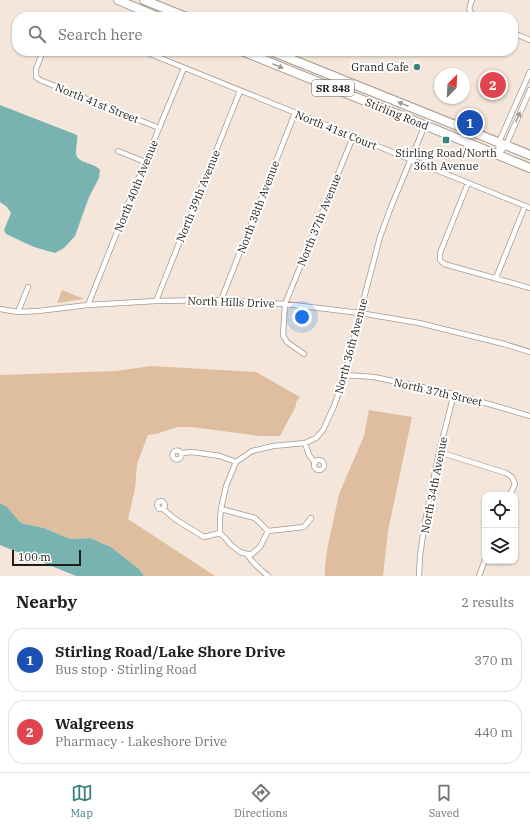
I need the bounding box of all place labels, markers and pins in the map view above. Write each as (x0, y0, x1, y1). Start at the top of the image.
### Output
place label: Grand Cafe (351, 60, 409, 74)
marker: Grand Cafe (412, 62, 422, 72)
pin: 2 (480, 70, 506, 100)
pin: 1 (457, 108, 483, 138)
marker: Stirling Road/North 36th Avenue (441, 135, 451, 145)
place label: Stirling Road/North 36th Avenue (395, 146, 497, 173)

